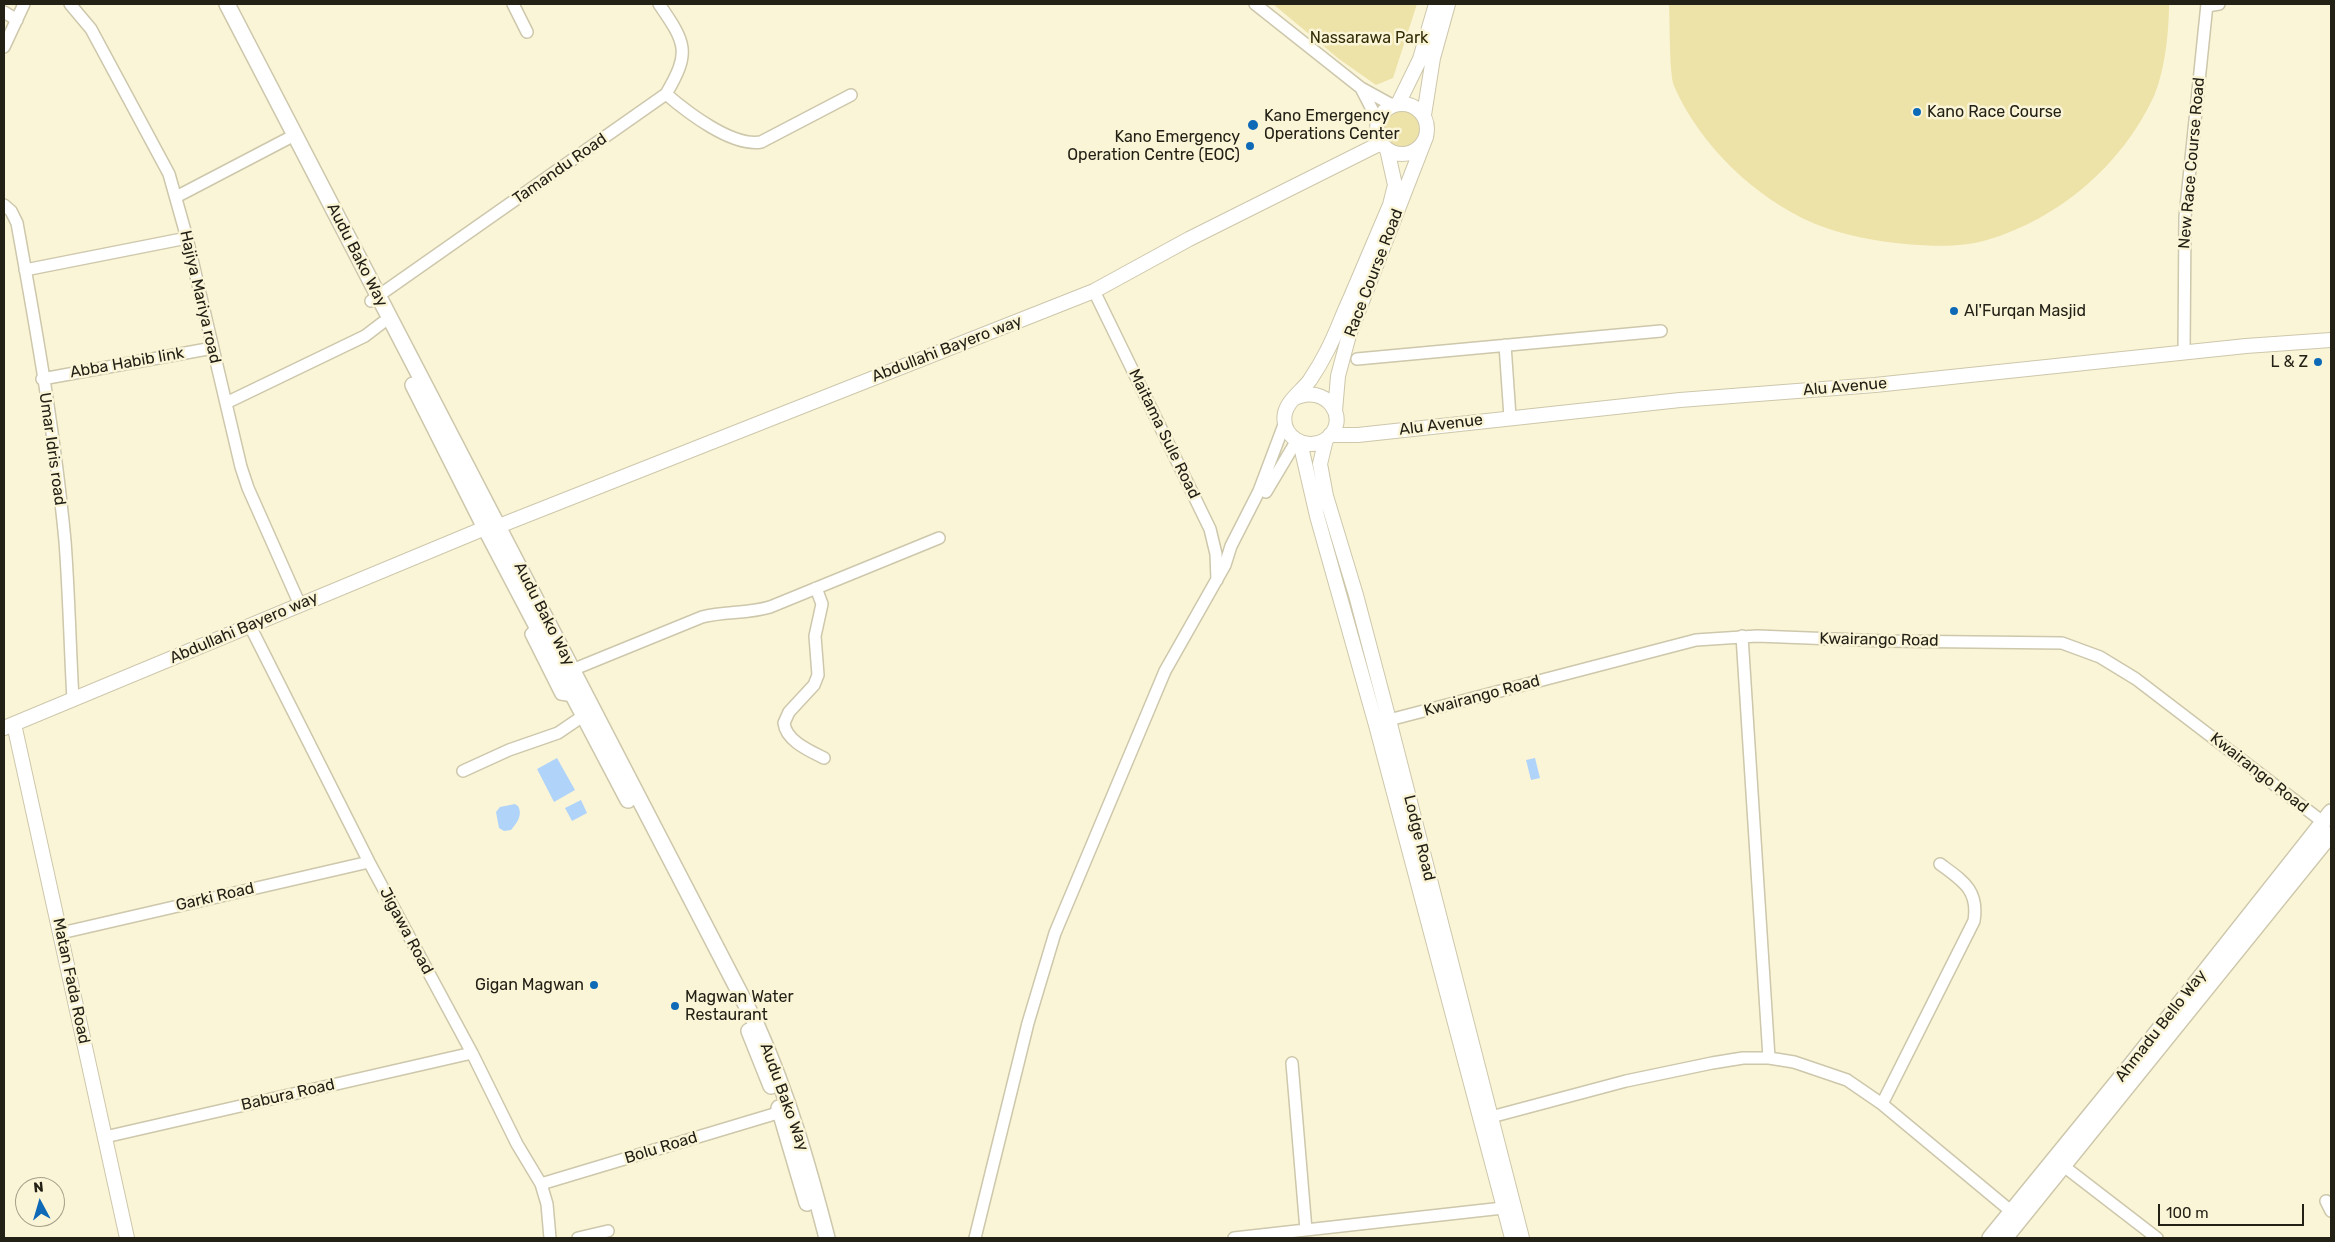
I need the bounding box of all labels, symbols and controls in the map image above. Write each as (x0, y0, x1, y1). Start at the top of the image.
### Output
park label: Nassarawa Park (1310, 28, 1428, 48)
street label: New Race Course Road (2175, 76, 2209, 250)
place label: Kano Race Course (1927, 102, 2062, 122)
place label: Kano Emergency Operations Center (1264, 106, 1400, 144)
marker: Kano Race Course (1911, 106, 1923, 118)
marker: Kano Emergency Operations Center (1246, 118, 1260, 132)
place label: Kano Emergency Operation Centre (EOC) (1067, 127, 1240, 165)
street label: Tamandu Road (509, 129, 611, 209)
marker: Kano Emergency Operation Centre (EOC) (1244, 140, 1256, 152)
street label: Audu Bako Way (323, 200, 391, 310)
street label: Race Course Road (1341, 206, 1407, 340)
street label: Hajiya Mariya road (175, 229, 225, 365)
place label: Al'Furqan Masjid (1964, 301, 2086, 321)
marker: Al'Furqan Masjid (1948, 305, 1960, 317)
street label: Abdullahi Bayero way (869, 311, 1025, 387)
street label: Abba Habib link (69, 344, 185, 382)
place label: L & Z (2270, 352, 2308, 372)
marker: L & Z (2312, 356, 2324, 368)
street label: Maitama Sule Road (1124, 366, 1204, 502)
street label: Alu Avenue (1802, 374, 1888, 400)
street label: Umar Idris road (35, 391, 69, 507)
street label: Alu Avenue (1398, 410, 1484, 440)
street label: Audu Bako Way (510, 559, 578, 669)
street label: Abdullahi Bayero way (167, 588, 321, 668)
street label: Kwairango Road (1819, 629, 1939, 651)
street label: Kwairango Road (1422, 671, 1542, 721)
street label: Kwairango Road (2206, 729, 2312, 817)
street label: Lodge Road (1399, 793, 1439, 883)
street label: Garki Road (174, 879, 256, 915)
street label: Jigawa Road (375, 884, 437, 978)
street label: Matan Fada Road (48, 916, 94, 1046)
street label: Ahmadu Bello Way (2111, 966, 2211, 1086)
place label: Gigan Magwan (475, 975, 584, 995)
marker: Gigan Magwan (588, 979, 600, 991)
place label: Magwan Water Restaurant (685, 987, 794, 1025)
marker: Magwan Water Restaurant (669, 1000, 681, 1012)
street label: Audu Bako Way (756, 1040, 812, 1154)
street label: Babura Road (239, 1075, 337, 1115)
street label: Bolu Road (622, 1128, 700, 1168)
north arrow (15, 1177, 65, 1227)
text: N (33, 1179, 44, 1197)
scale bar (2160, 1194, 2306, 1226)
text: 100 m (2166, 1204, 2208, 1222)

